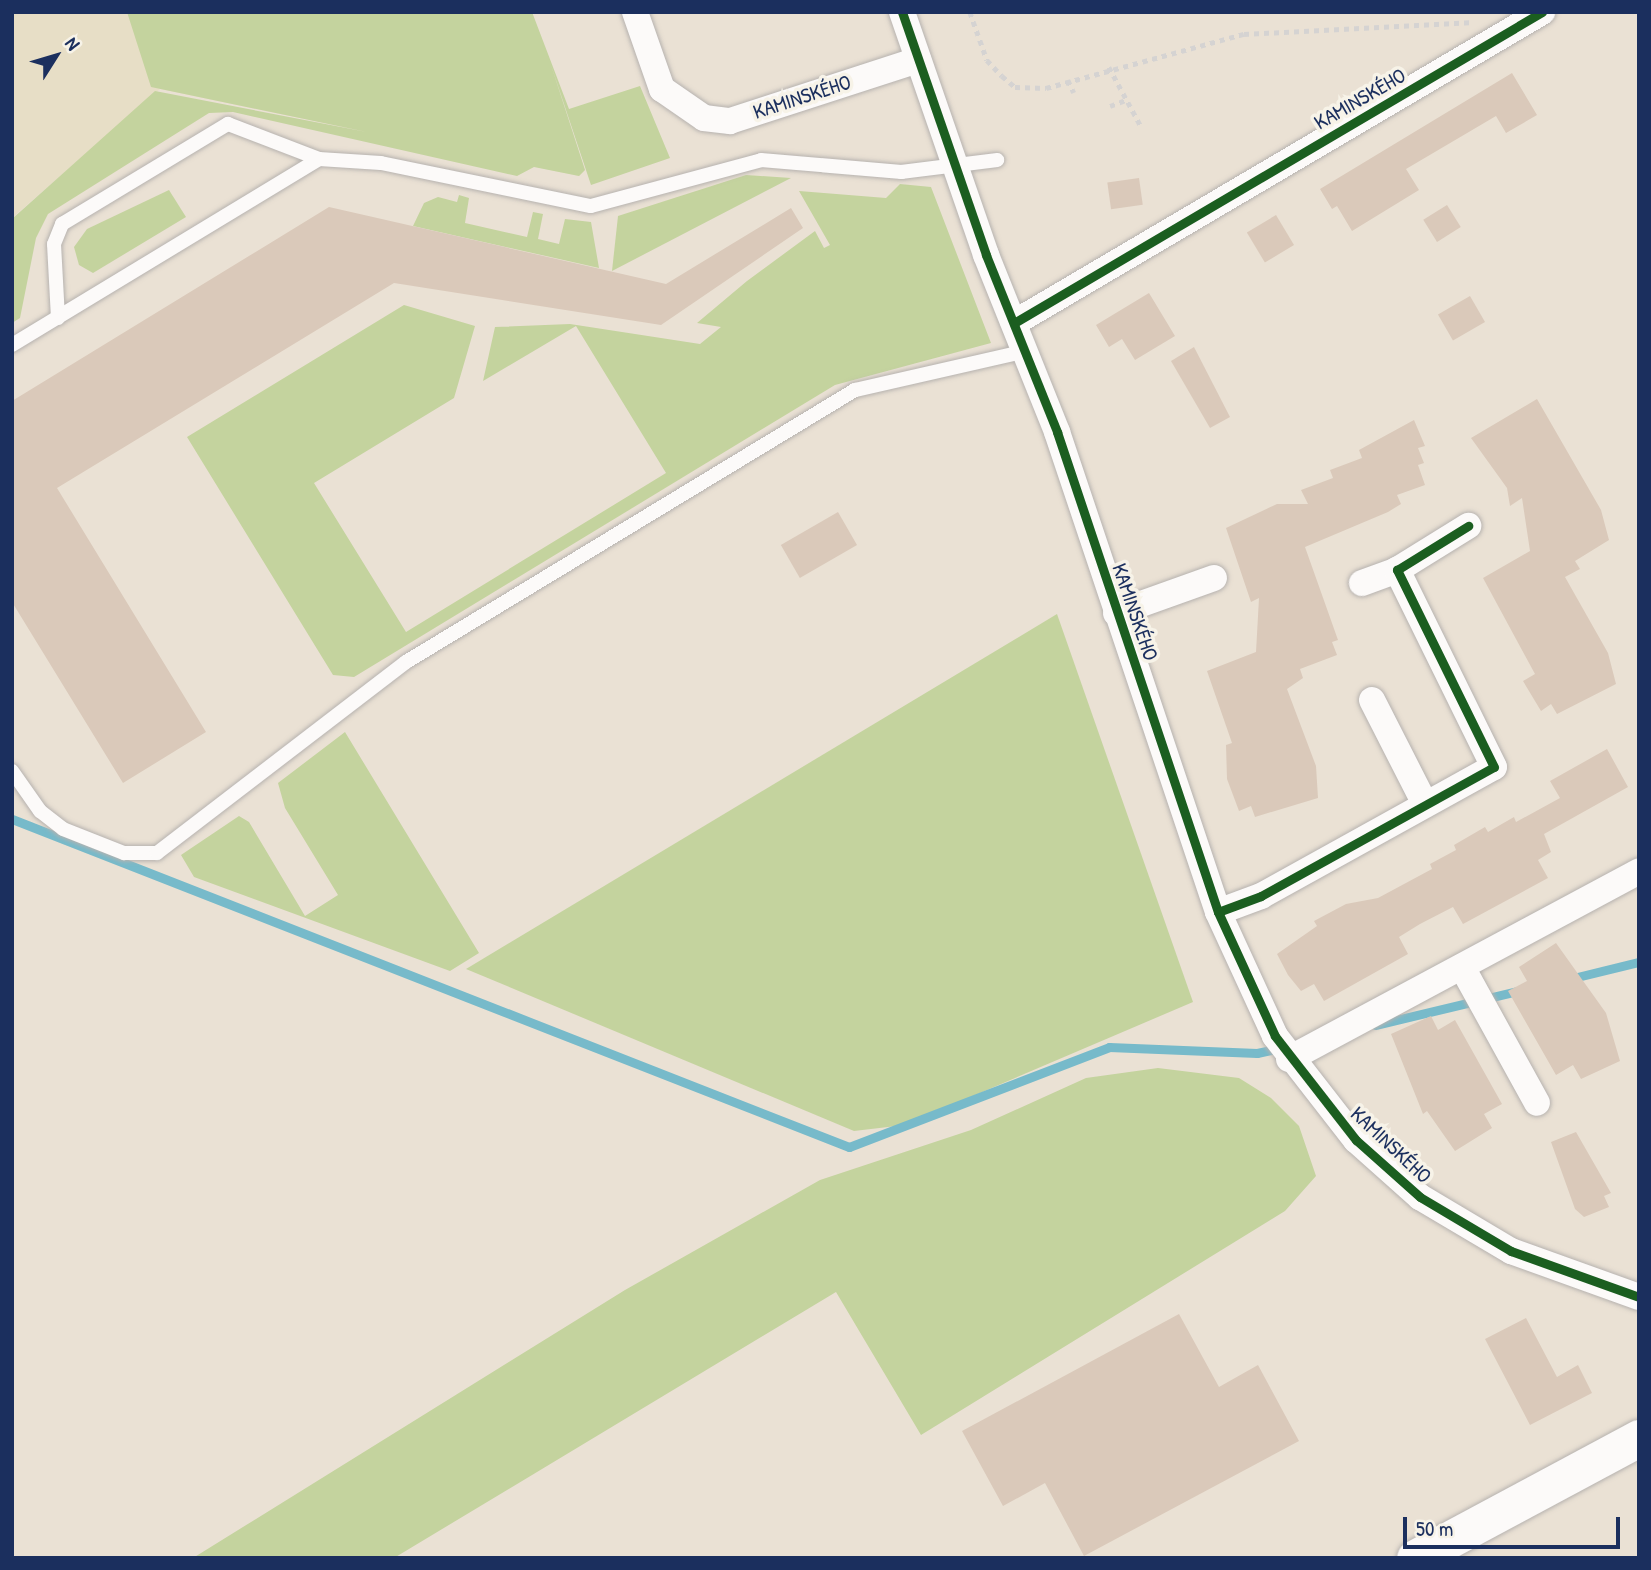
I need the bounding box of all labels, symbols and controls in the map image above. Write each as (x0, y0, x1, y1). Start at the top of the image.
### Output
north arrow (21, 21, 91, 91)
text: N (59, 31, 86, 55)
street label: KAMINSKÉHO (1310, 63, 1410, 135)
street label: KAMINSKÉHO (750, 69, 854, 125)
street label: KAMINSKÉHO (1107, 560, 1163, 664)
street label: KAMINSKÉHO (1345, 1101, 1437, 1189)
scale bar (1406, 1504, 1623, 1548)
text: 50 m (1416, 1514, 1453, 1543)

